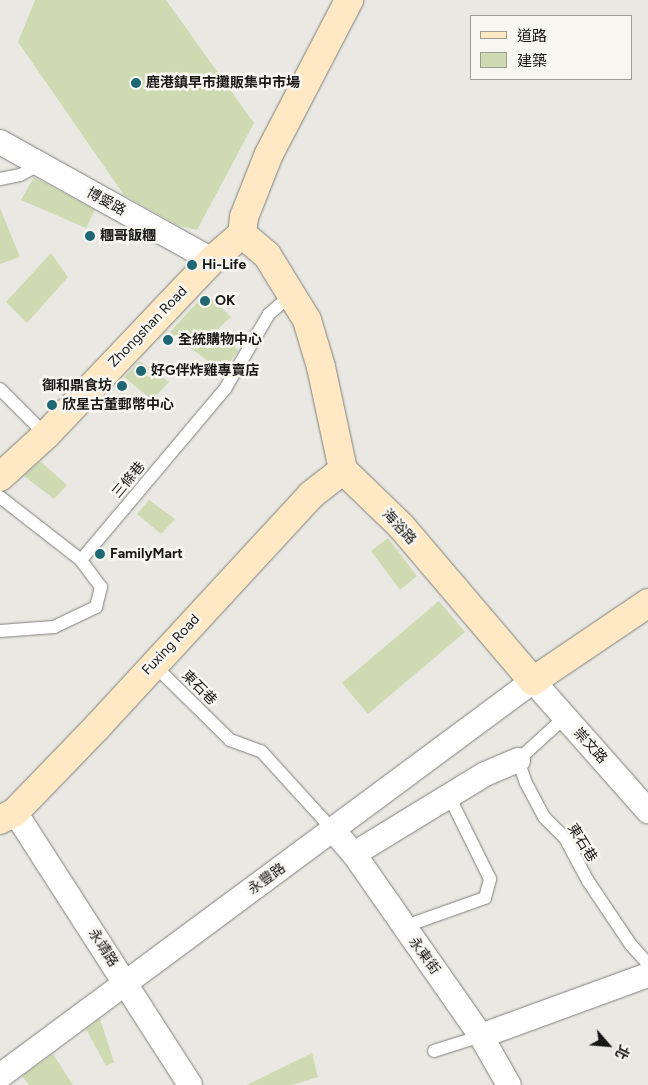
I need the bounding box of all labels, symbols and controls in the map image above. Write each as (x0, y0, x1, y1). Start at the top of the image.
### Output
legend (470, 15, 633, 80)
text: 道路 (517, 27, 547, 45)
text: 建築 (517, 52, 547, 70)
place label: 鹿港鎮早市攤販集中市場 (146, 75, 300, 91)
marker: 鹿港鎮早市攤販集中市場 (130, 77, 142, 89)
street label: 博愛路 (84, 184, 128, 220)
place label: 糰哥飯糰 (100, 228, 156, 244)
marker: 糰哥飯糰 (84, 230, 96, 242)
place label: Hi-Life (202, 257, 246, 273)
marker: Hi-Life (186, 259, 198, 271)
street label: Zhongshan Road (105, 283, 191, 371)
place label: OK (215, 293, 235, 309)
marker: OK (199, 295, 211, 307)
place label: 全統購物中心 (178, 332, 262, 348)
marker: 全統購物中心 (162, 334, 174, 346)
place label: 好G伴炸雞專賣店 (151, 363, 259, 379)
marker: 好G伴炸雞專賣店 (135, 365, 147, 377)
place label: 御和鼎食坊 (42, 378, 112, 394)
marker: 御和鼎食坊 (116, 380, 128, 392)
place label: 欣星古董郵幣中心 (62, 397, 174, 413)
marker: 欣星古董郵幣中心 (46, 399, 58, 411)
street label: 三條巷 (109, 459, 149, 501)
street label: 海浴路 (379, 506, 419, 548)
place label: FamilyMart (110, 546, 183, 562)
marker: FamilyMart (94, 548, 106, 560)
street label: Fuxing Road (139, 611, 203, 679)
street label: 東石巷 (178, 667, 220, 709)
street label: 崇文路 (570, 725, 610, 767)
street label: 東石巷 (564, 821, 600, 865)
street label: 永豐路 (245, 860, 289, 898)
street label: 永靖路 (85, 926, 121, 970)
street label: 永東街 (405, 934, 443, 978)
north arrow (583, 1020, 633, 1070)
text: 北 (611, 1042, 633, 1062)

